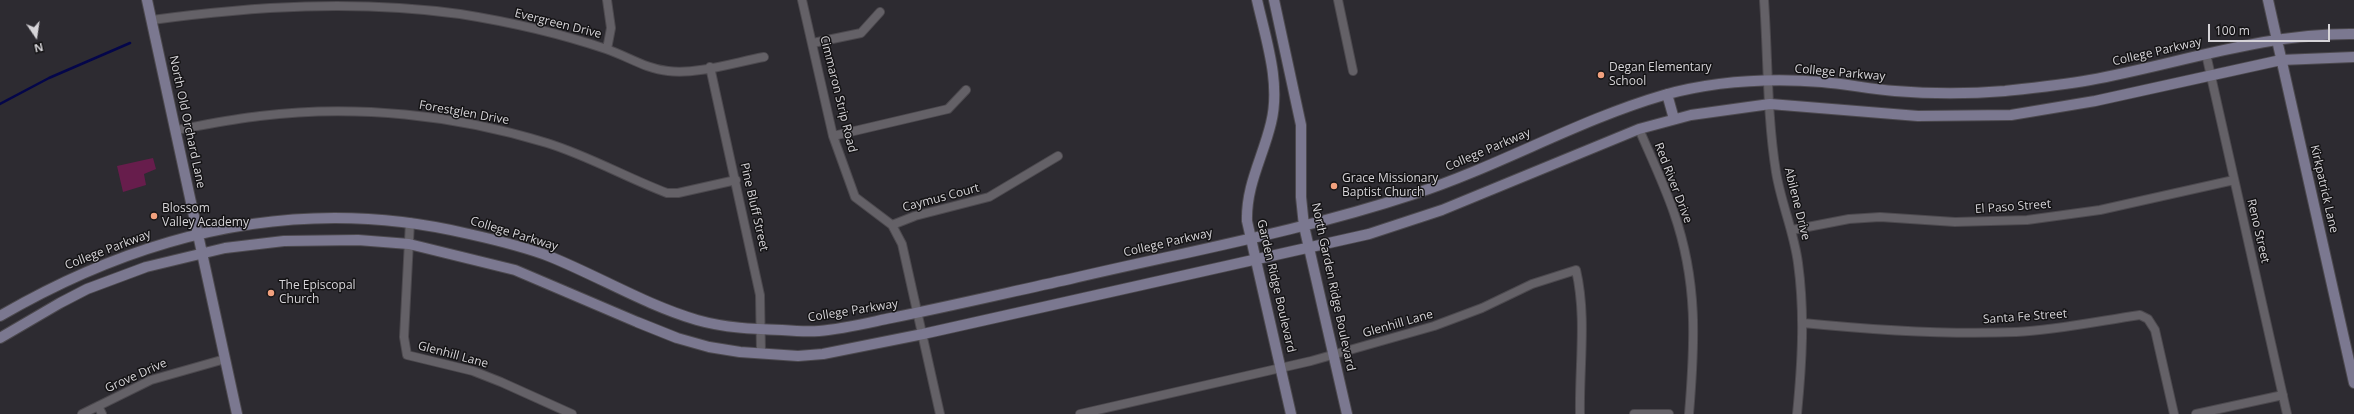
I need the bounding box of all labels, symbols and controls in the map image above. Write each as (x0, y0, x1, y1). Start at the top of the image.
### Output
street label: Evergreen Drive (513, 6, 603, 42)
north arrow (16, 16, 56, 56)
scale bar (2210, 16, 2332, 42)
text: 100 m (2215, 22, 2250, 39)
street label: Cimmaron Strip Road (817, 34, 859, 154)
street label: College Parkway (2111, 35, 2203, 69)
text: N (33, 40, 45, 56)
street label: North Old Orchard Lane (166, 54, 208, 190)
place label: Degan Elementary School (1609, 61, 1712, 89)
street label: College Parkway (1794, 62, 1886, 84)
marker: Degan Elementary School (1596, 70, 1606, 80)
street label: Forestglen Drive (418, 98, 510, 128)
street label: College Parkway (1443, 126, 1533, 174)
street label: Red River Drive (1651, 141, 1695, 225)
street label: Kirkpatrick Lane (2307, 144, 2341, 234)
street label: Pine Bluff Street (737, 161, 771, 253)
street label: Abilene Drive (1781, 166, 1813, 242)
place label: Grace Missionary Baptist Church (1342, 172, 1438, 200)
street label: Caymus Court (901, 181, 981, 215)
marker: Grace Missionary Baptist Church (1329, 181, 1339, 191)
street label: El Paso Street (1974, 197, 2052, 217)
street label: Reno Street (2244, 198, 2272, 264)
street label: North Garden Ridge Boulevard (1308, 201, 1358, 373)
place label: Blossom Valley Academy (162, 202, 249, 230)
marker: Blossom Valley Academy (149, 211, 159, 221)
street label: College Parkway (468, 214, 560, 254)
street label: Garden Ridge Boulevard (1254, 218, 1298, 354)
street label: College Parkway (1122, 226, 1214, 260)
street label: College Parkway (63, 227, 153, 273)
place label: The Episcopal Church (279, 279, 356, 307)
marker: The Episcopal Church (266, 288, 276, 298)
street label: College Parkway (807, 297, 899, 325)
street label: Glenhill Lane (1361, 307, 1435, 341)
street label: Santa Fe Street (1982, 307, 2068, 327)
street label: Glenhill Lane (416, 339, 490, 371)
street label: Grove Drive (103, 356, 169, 396)

